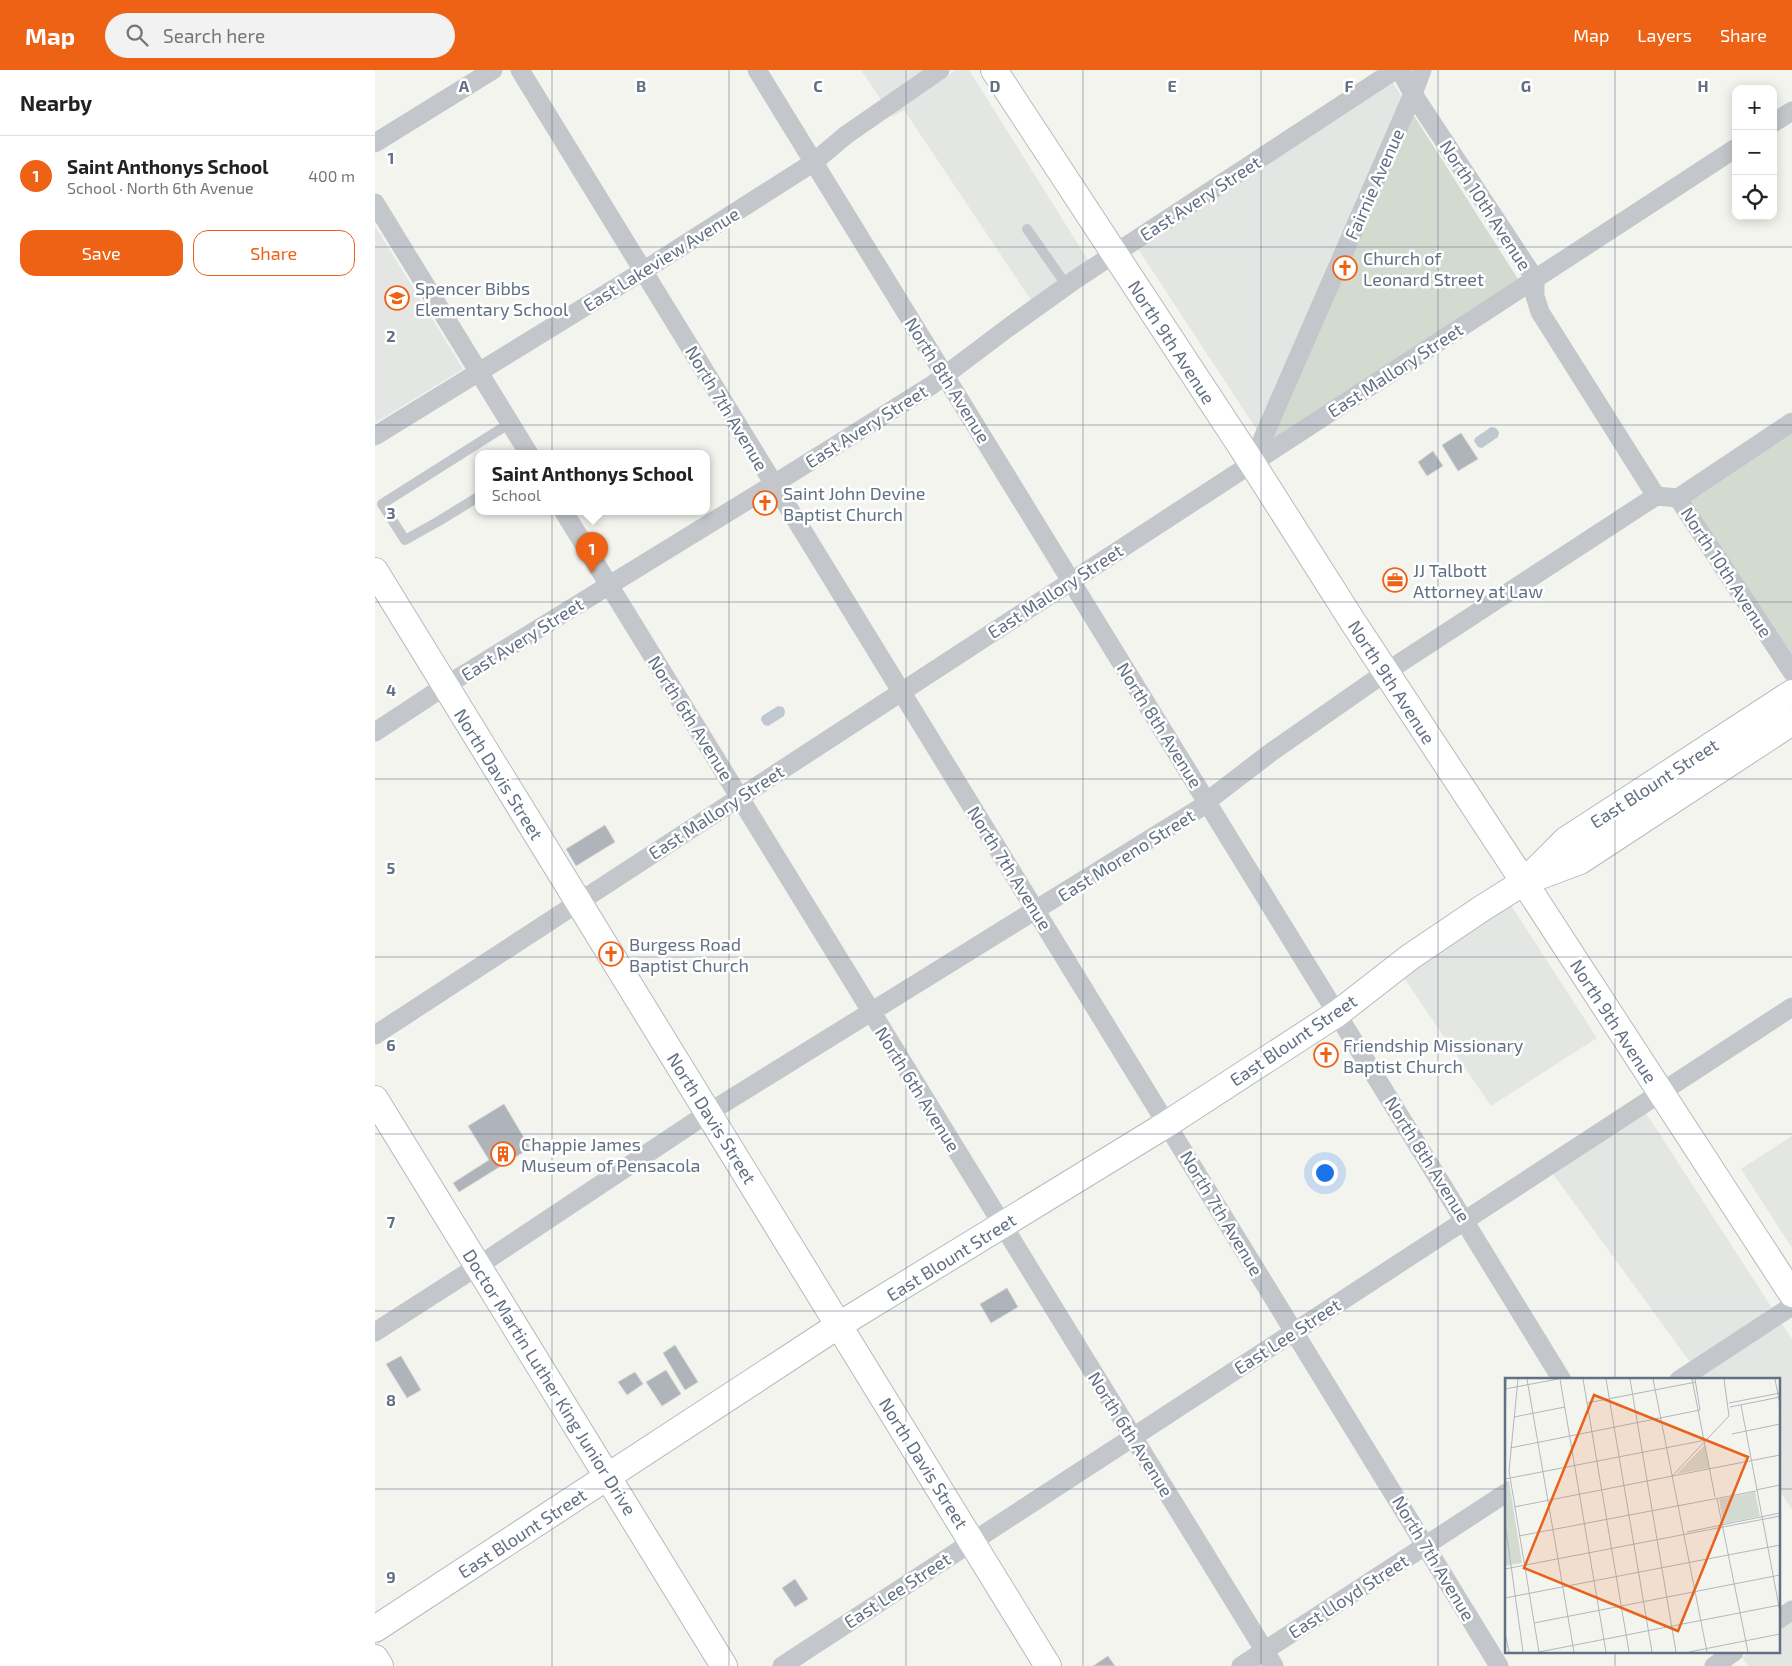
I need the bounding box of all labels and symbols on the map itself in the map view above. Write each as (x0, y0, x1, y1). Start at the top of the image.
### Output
text: A (459, 76, 470, 95)
text: B (636, 76, 646, 95)
text: C (813, 76, 823, 95)
text: D (990, 76, 1001, 95)
text: E (1167, 76, 1177, 95)
text: F (1345, 76, 1354, 95)
text: G (1521, 76, 1531, 95)
text: H (1697, 76, 1709, 95)
street label: Fairnie Avenue (1340, 125, 1408, 243)
street label: North 10th Avenue (1436, 136, 1536, 274)
text: 1 (388, 148, 394, 167)
street label: East Avery Street (1135, 151, 1265, 245)
street label: East Lakeview Avenue (579, 202, 743, 316)
place label: Church of Leonard Street (1363, 247, 1484, 290)
church icon: Church of Leonard Street (1332, 255, 1358, 281)
street label: North 9th Avenue (1124, 276, 1220, 408)
place label: Spencer Bibbs Elementary School (415, 277, 569, 320)
school or university icon: Spencer Bibbs Elementary School (384, 285, 410, 311)
street label: North 8th Avenue (901, 313, 995, 447)
street label: East Mallory Street (1323, 318, 1467, 422)
text: 2 (386, 326, 396, 345)
street label: North 7th Avenue (681, 342, 773, 474)
street label: East Avery Street (801, 380, 931, 472)
place label: Saint John Devine Baptist Church (783, 482, 925, 525)
church icon: Saint John Devine Baptist Church (752, 490, 778, 516)
text: 3 (386, 503, 396, 522)
street label: North 10th Avenue (1677, 503, 1777, 641)
pin: 1 (576, 532, 608, 573)
street label: East Mallory Street (983, 539, 1127, 643)
place label: JJ Talbott Attorney at Law (1413, 559, 1543, 602)
office icon: JJ Talbott Attorney at Law (1382, 567, 1408, 593)
street label: East Avery Street (457, 593, 587, 685)
street label: North 9th Avenue (1344, 616, 1440, 748)
street label: North 6th Avenue (644, 652, 738, 784)
street label: North 8th Avenue (1113, 658, 1207, 792)
text: 4 (386, 680, 396, 699)
street label: North Davis Street (450, 704, 548, 844)
street label: East Blount Street (1586, 733, 1722, 833)
street label: East Mallory Street (644, 760, 788, 864)
street label: North 7th Avenue (963, 802, 1057, 934)
street label: East Moreno Street (1053, 804, 1199, 906)
text: 5 (387, 858, 396, 877)
place label: Burgess Road Baptist Church (629, 933, 749, 976)
church icon: Burgess Road Baptist Church (598, 941, 624, 967)
street label: North 9th Avenue (1566, 955, 1662, 1087)
street label: East Blount Street (1225, 989, 1361, 1091)
street label: North 6th Avenue (871, 1023, 965, 1155)
place label: Friendship Missionary Baptist Church (1343, 1034, 1524, 1077)
text: 6 (386, 1035, 396, 1054)
church icon: Friendship Missionary Baptist Church (1313, 1042, 1339, 1068)
street label: North Davis Street (663, 1048, 761, 1188)
street label: North 8th Avenue (1381, 1092, 1475, 1226)
place label: Chappie James Museum of Pensacola (521, 1133, 700, 1176)
building icon: Chappie James Museum of Pensacola (490, 1141, 516, 1167)
street label: North 7th Avenue (1176, 1147, 1268, 1279)
your location (1312, 1160, 1338, 1186)
street label: East Blount Street (882, 1208, 1020, 1306)
text: 7 (387, 1212, 396, 1231)
street label: Doctor Martin Luther King Junior Drive (459, 1245, 641, 1519)
street label: East Lee Street (1230, 1293, 1345, 1379)
street label: North 6th Avenue (1084, 1368, 1178, 1500)
inset map (1505, 1378, 1779, 1654)
text: 8 (386, 1390, 396, 1409)
street label: North Davis Street (875, 1393, 973, 1533)
street label: East Blount Street (454, 1483, 590, 1583)
street label: North 7th Avenue (1388, 1492, 1480, 1624)
street label: East Lee Street (840, 1547, 955, 1633)
street label: East Lloyd Street (1284, 1549, 1412, 1643)
text: 9 (386, 1567, 396, 1586)

